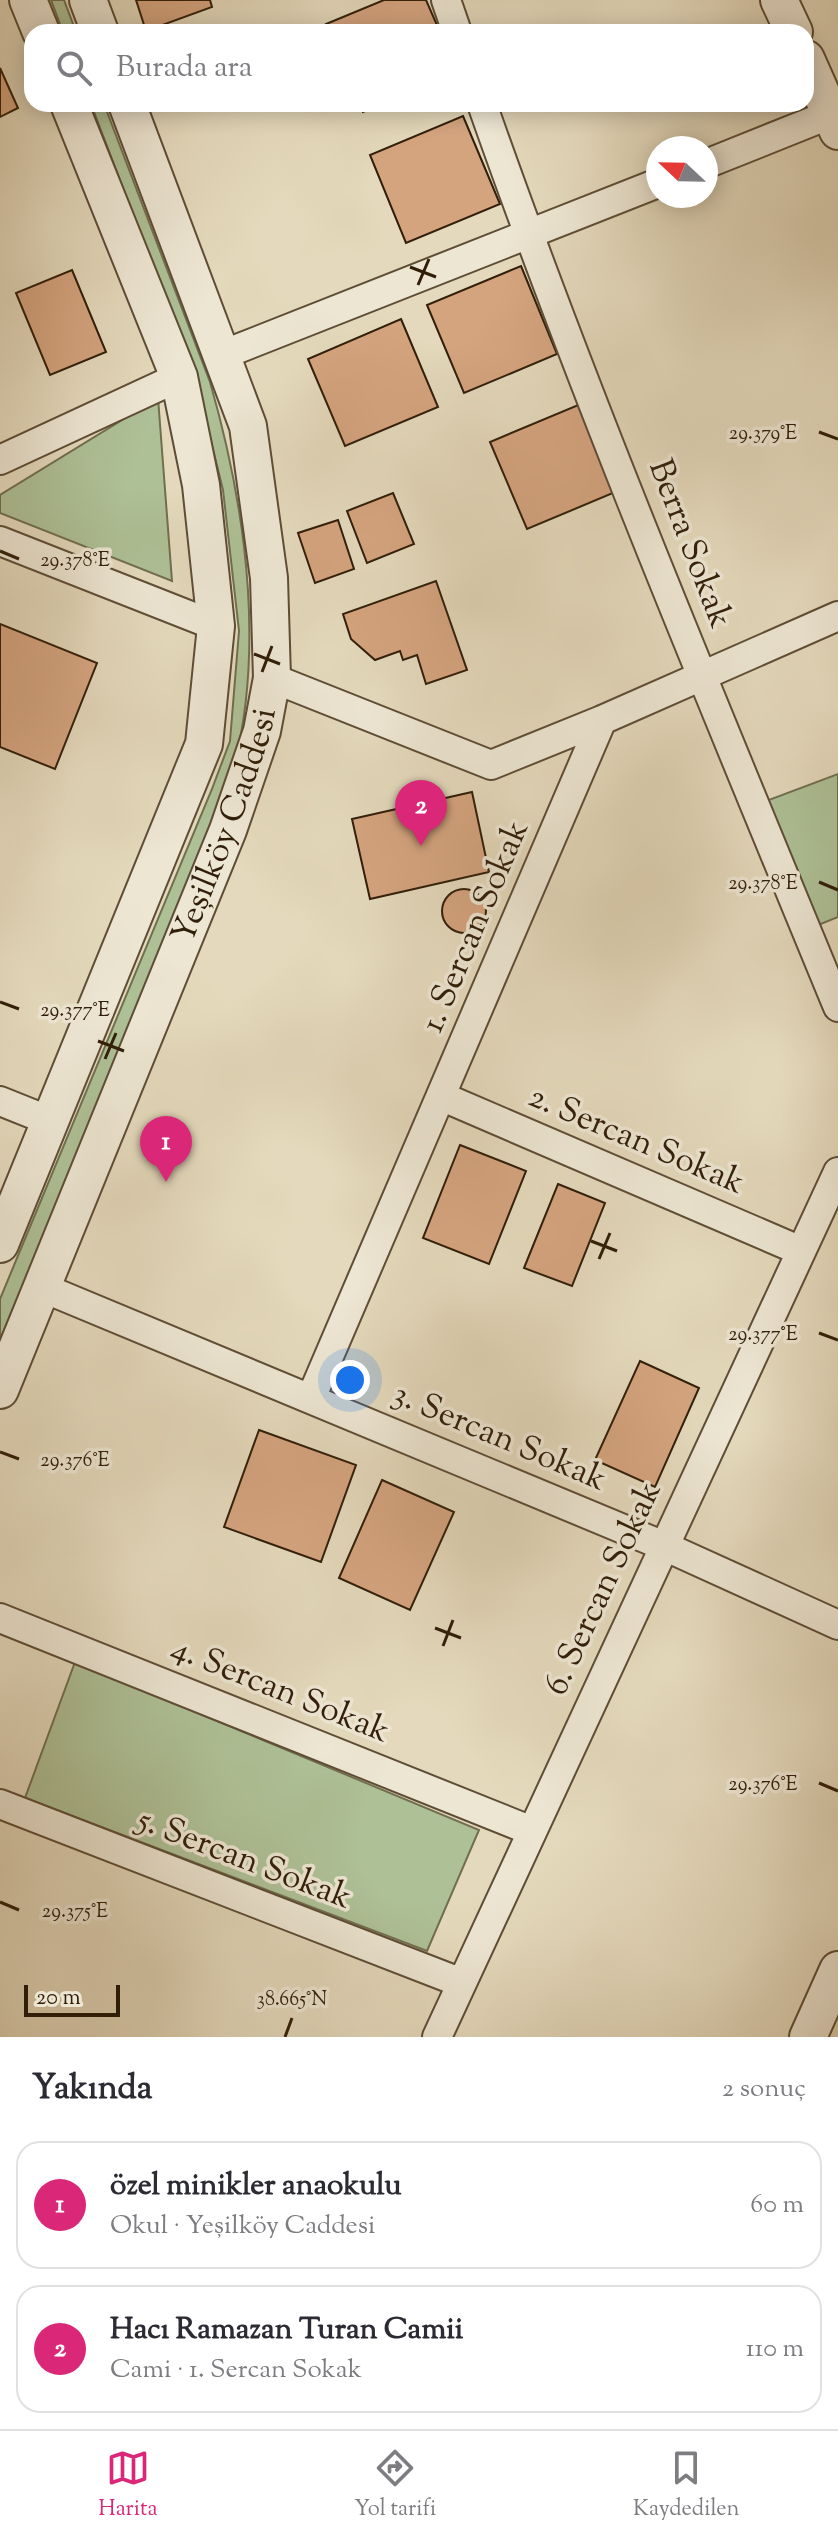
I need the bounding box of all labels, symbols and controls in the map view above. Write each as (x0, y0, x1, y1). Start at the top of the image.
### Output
search box (24, 24, 814, 112)
icon: search (52, 46, 96, 90)
text: Burada ara (116, 47, 253, 90)
north arrow (646, 136, 718, 208)
text: 29.379°E (729, 420, 797, 449)
street label: Berra Sokak (634, 453, 744, 635)
text: 29.378°E (40, 547, 110, 576)
street label: Yeşilköy Caddesi (160, 704, 290, 951)
pin: 2 (395, 780, 447, 846)
street label: 1. Sercan Sokak (409, 813, 543, 1041)
text: 29.378°E (728, 870, 798, 899)
text: 29.377°E (40, 997, 110, 1026)
street label: 2. Sercan Sokak (520, 1073, 752, 1209)
pin: 1 (140, 1116, 192, 1182)
text: 29.377°E (728, 1321, 798, 1350)
your location (330, 1360, 370, 1400)
street label: 3. Sercan Sokak (384, 1371, 614, 1505)
text: 29.376°E (40, 1447, 110, 1476)
street label: 6. Sercan Sokak (533, 1474, 675, 1704)
street label: 4. Sercan Sokak (163, 1625, 397, 1757)
text: 29.376°E (728, 1771, 798, 1800)
street label: 5. Sercan Sokak (128, 1796, 358, 1923)
text: 29.375°E (42, 1898, 108, 1927)
scale bar (24, 1981, 120, 2017)
text: 20 m (36, 1983, 81, 2015)
text: 38.665°N (257, 1986, 327, 2015)
text: Yakında (32, 2065, 152, 2114)
text: 2 sonuç (722, 2071, 806, 2108)
text: özel minikler anaokulu (110, 2165, 402, 2208)
text: 1 (56, 2187, 64, 2224)
text: 60 m (750, 2187, 804, 2224)
text: Okul · Yeşilköy Caddesi (110, 2208, 375, 2245)
text: Hacı Ramazan Turan Camii (110, 2309, 463, 2352)
text: 2 (54, 2331, 66, 2368)
text: 110 m (746, 2331, 804, 2368)
text: Cami · 1. Sercan Sokak (110, 2352, 362, 2389)
tab: Harita (98, 2446, 158, 2526)
tab: Yol tarifi (354, 2446, 436, 2526)
tab: Kaydedilen (633, 2446, 740, 2526)

